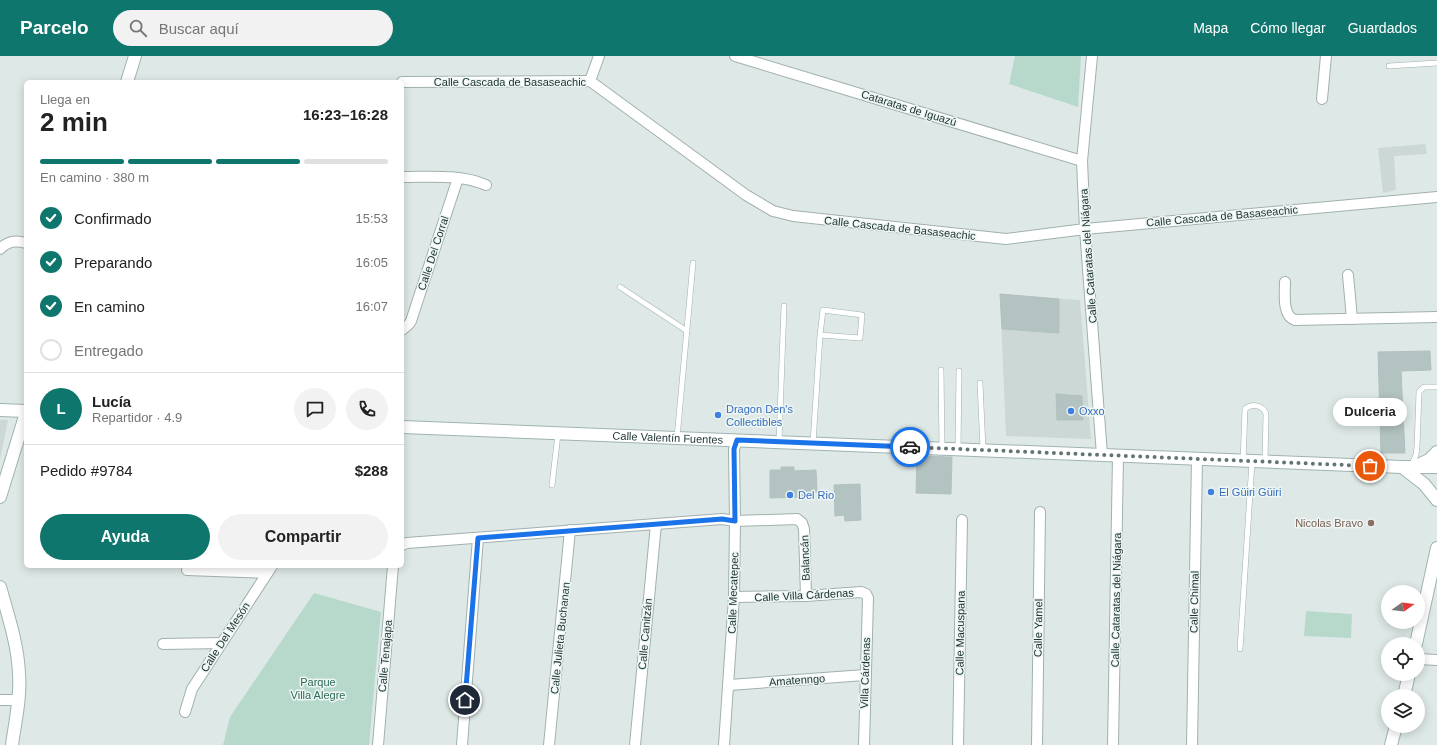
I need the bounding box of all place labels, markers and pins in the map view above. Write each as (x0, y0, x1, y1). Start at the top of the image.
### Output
callout: Dulceria (1333, 398, 1407, 426)
place label: Dragon Den's Collectibles (726, 403, 793, 428)
place label: Oxxo (1079, 405, 1105, 417)
marker: Oxxo (1066, 406, 1076, 416)
marker: Dragon Den's Collectibles (713, 410, 723, 420)
pin (1353, 449, 1387, 483)
place label: El Güiri Güiri (1219, 486, 1281, 498)
marker: El Güiri Güiri (1206, 487, 1216, 497)
place label: Del Rio (798, 489, 834, 501)
marker: Del Rio (785, 490, 795, 500)
place label: Nicolas Bravo (1295, 517, 1363, 529)
marker: Nicolas Bravo (1366, 518, 1376, 528)
pin (448, 683, 482, 717)

